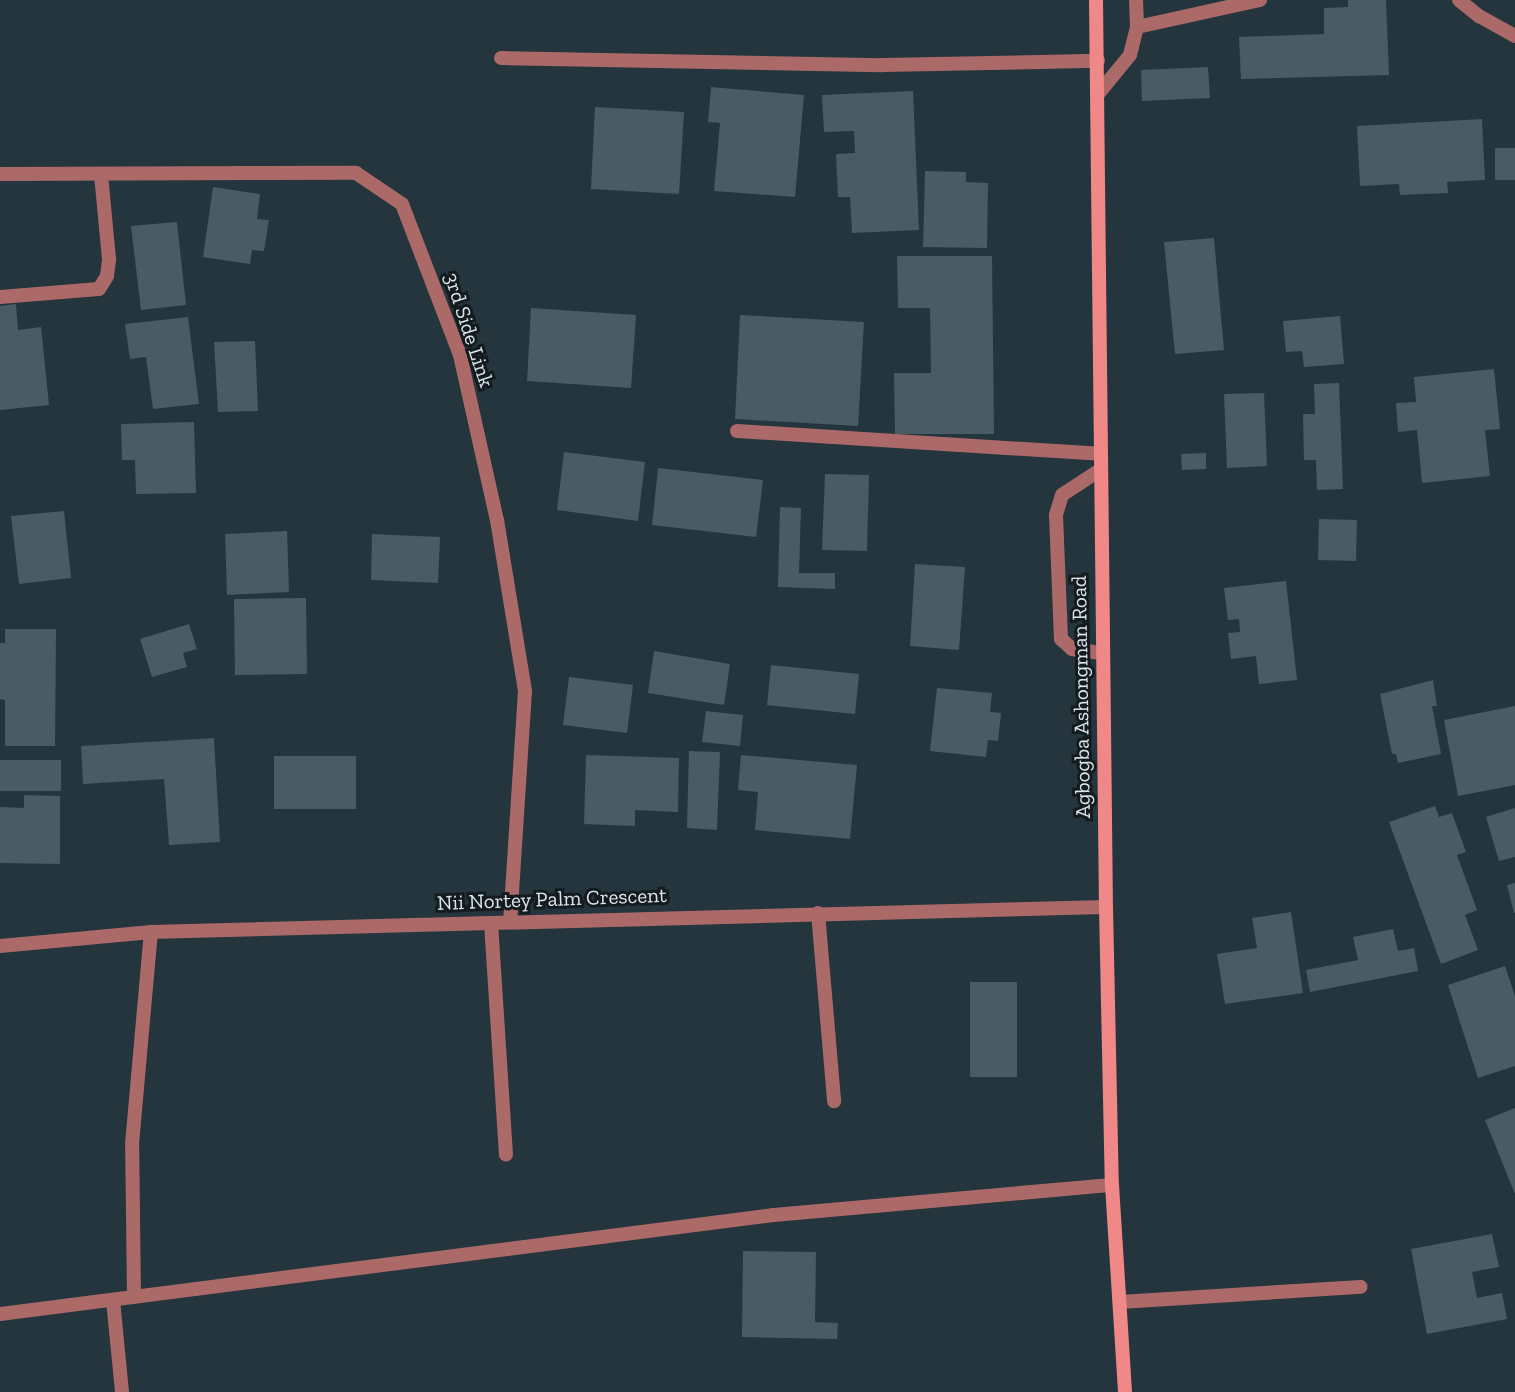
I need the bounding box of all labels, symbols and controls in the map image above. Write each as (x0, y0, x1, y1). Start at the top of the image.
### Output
street label: 3rd Side Link (439, 270, 499, 390)
street label: Agbogba Ashongman Road (1066, 575, 1096, 819)
street label: Nii Nortey Palm Crescent (436, 882, 668, 916)

